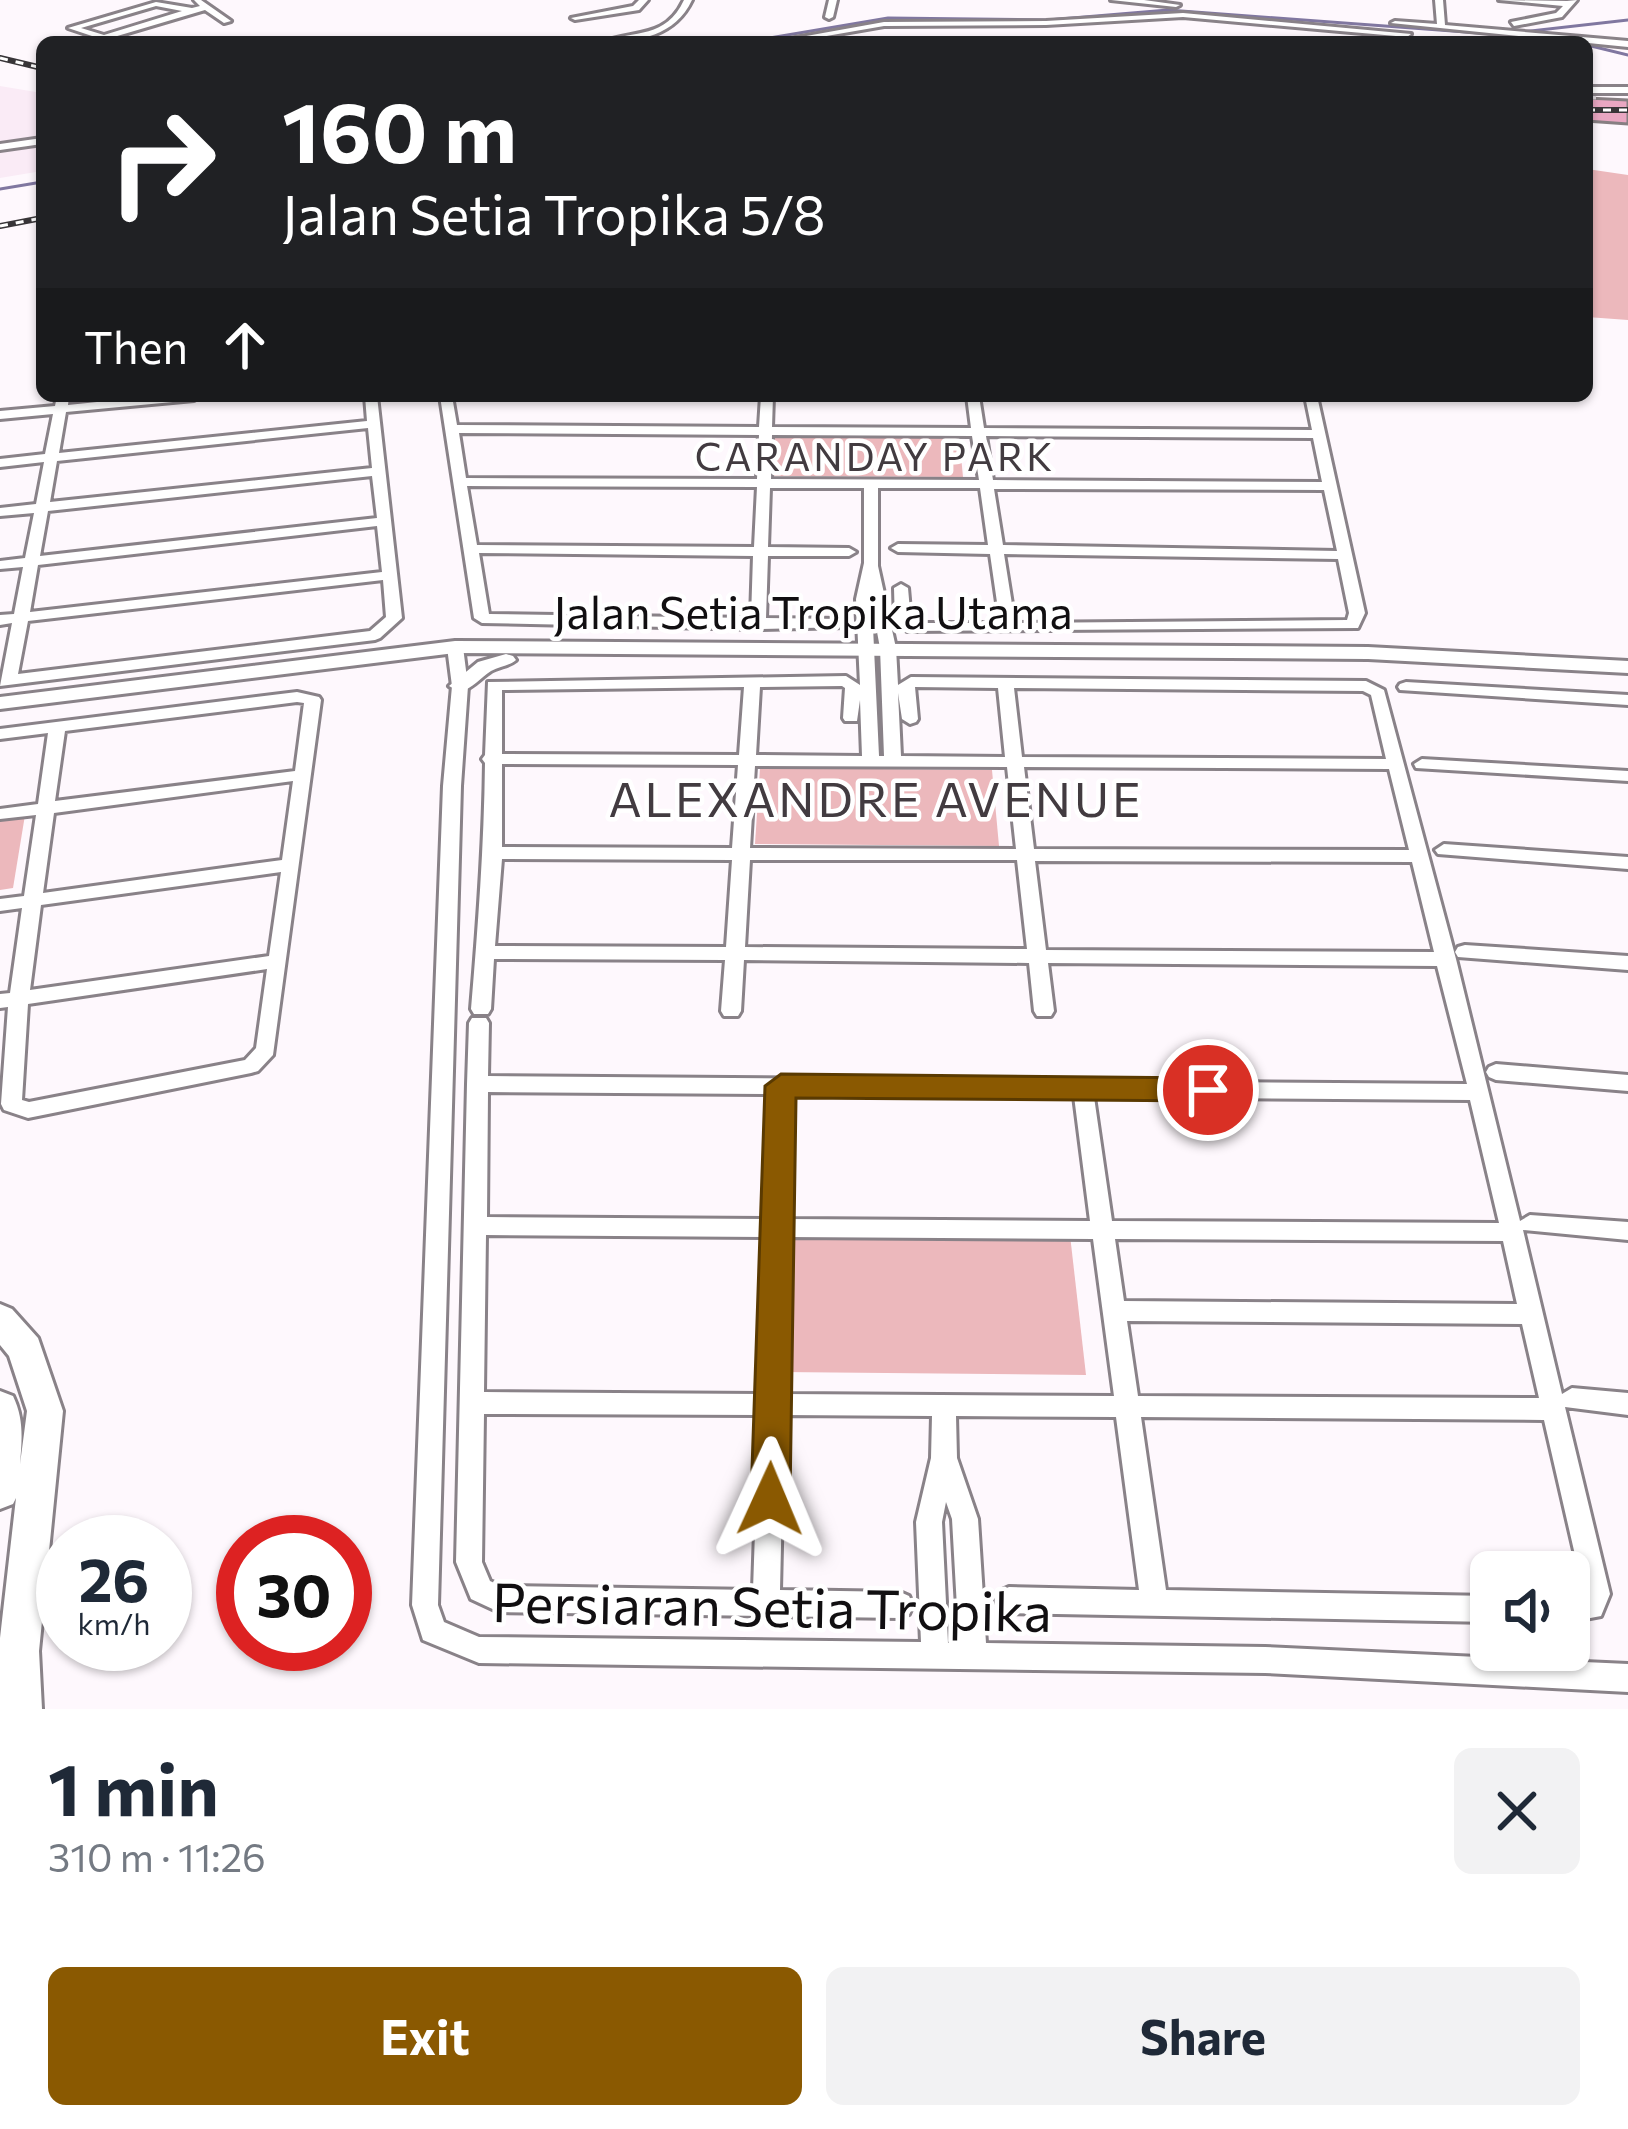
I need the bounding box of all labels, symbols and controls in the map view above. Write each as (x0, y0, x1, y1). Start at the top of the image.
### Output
text: 160 m (282, 78, 517, 180)
icon: right (84, 84, 240, 240)
text: Jalan Setia Tropika 5/8 (282, 180, 826, 246)
icon: ahead (212, 312, 278, 378)
text: Then (84, 318, 188, 373)
district label: CARANDAY PARK (695, 431, 1055, 479)
street label: Jalan Setia Tropika Utama (553, 583, 1073, 638)
district label: ALEXANDRE AVENUE (609, 768, 1143, 827)
pin (1157, 1039, 1259, 1141)
icon: arrive (1175, 1057, 1241, 1123)
position arrow (707, 1436, 833, 1562)
speed limit sign: 30 (216, 1515, 372, 1671)
text: 26 (79, 1541, 149, 1614)
map controls (1470, 1551, 1590, 1671)
button: sound (1470, 1551, 1590, 1671)
street label: Persiaran Setia Tropika (491, 1567, 1053, 1643)
text: km/h (78, 1604, 150, 1641)
text: 1 min (48, 1743, 219, 1831)
button: close (1454, 1748, 1580, 1874)
text: 310 m · 11:26 (48, 1832, 266, 1880)
button: Exit (48, 1967, 802, 2105)
button: Share (826, 1967, 1580, 2105)

